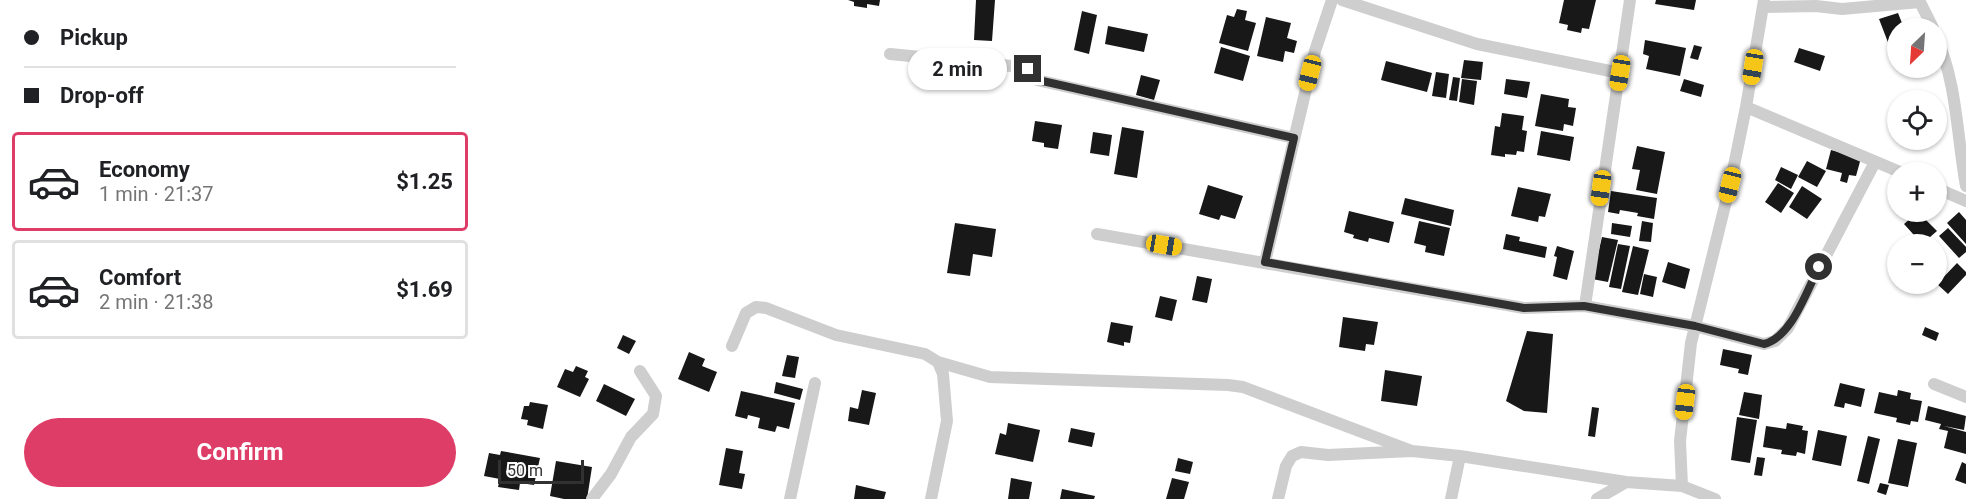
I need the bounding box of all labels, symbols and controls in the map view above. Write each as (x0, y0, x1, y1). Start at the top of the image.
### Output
north arrow (1887, 18, 1947, 78)
map controls (1887, 18, 1947, 294)
text: Pickup (60, 25, 128, 50)
callout: 2 min (908, 48, 1007, 90)
car (1741, 48, 1765, 86)
car (1297, 53, 1323, 93)
car (1608, 54, 1632, 92)
route end (1014, 55, 1041, 82)
text: 2 min (932, 57, 983, 81)
text: Drop-off (60, 83, 144, 108)
button: locate (1887, 90, 1947, 150)
icon: car (27, 155, 81, 209)
text: Economy (99, 157, 190, 182)
button: + (1887, 162, 1947, 222)
car (1717, 165, 1743, 205)
text: $1.25 (396, 169, 453, 194)
car (1590, 169, 1612, 207)
text: 1 min · 21:37 (99, 182, 214, 206)
car (1145, 233, 1183, 257)
button: − (1887, 234, 1947, 294)
route start (1805, 253, 1832, 280)
icon: car (27, 263, 81, 317)
text: Comfort (99, 265, 181, 290)
text: $1.69 (396, 277, 453, 302)
text: 2 min · 21:38 (99, 290, 214, 314)
car (1674, 383, 1696, 421)
button: Confirm (24, 418, 456, 487)
scale bar (498, 457, 584, 484)
text: 50 m (507, 461, 543, 480)

